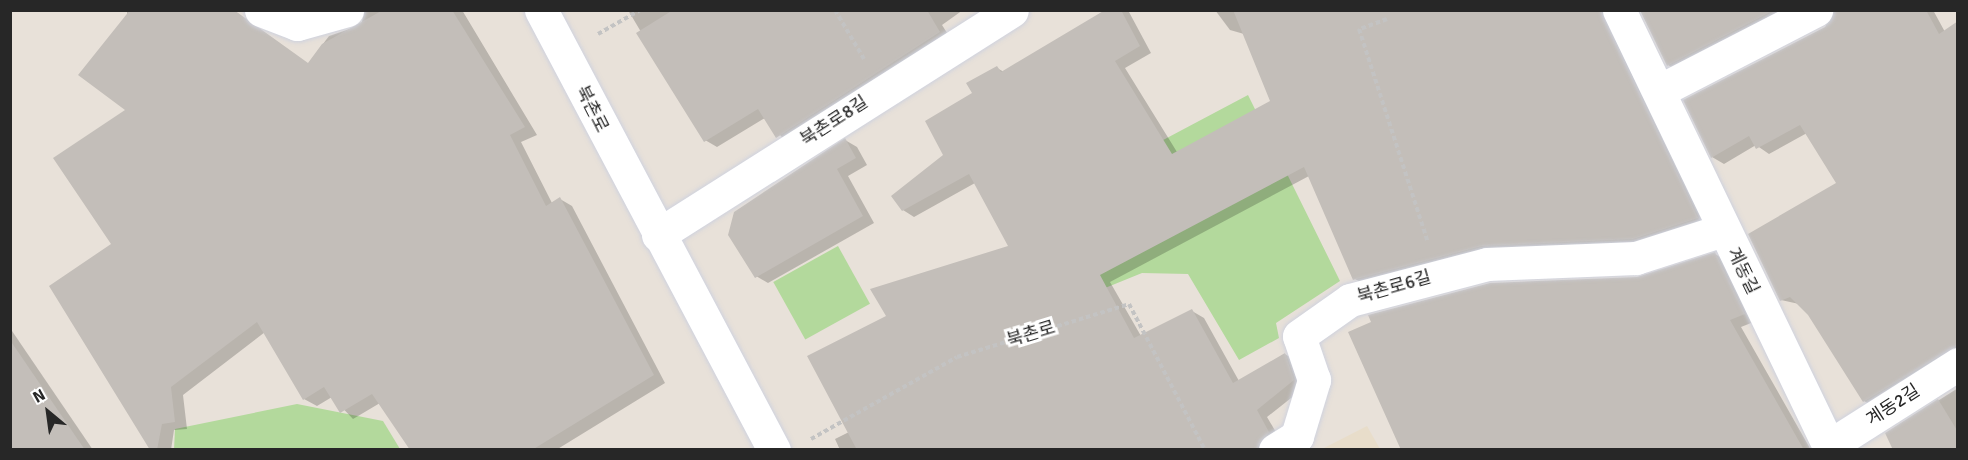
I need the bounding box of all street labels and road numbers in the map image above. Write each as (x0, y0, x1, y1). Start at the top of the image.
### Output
street label: 북촌로 (571, 82, 613, 136)
street label: 북촌로8길 (796, 91, 872, 151)
street label: 계동길 (1722, 244, 1764, 298)
street label: 북촌로6길 (1355, 266, 1433, 308)
street label: 북촌로 (1004, 316, 1058, 352)
street label: 계동2길 (1862, 380, 1924, 430)

